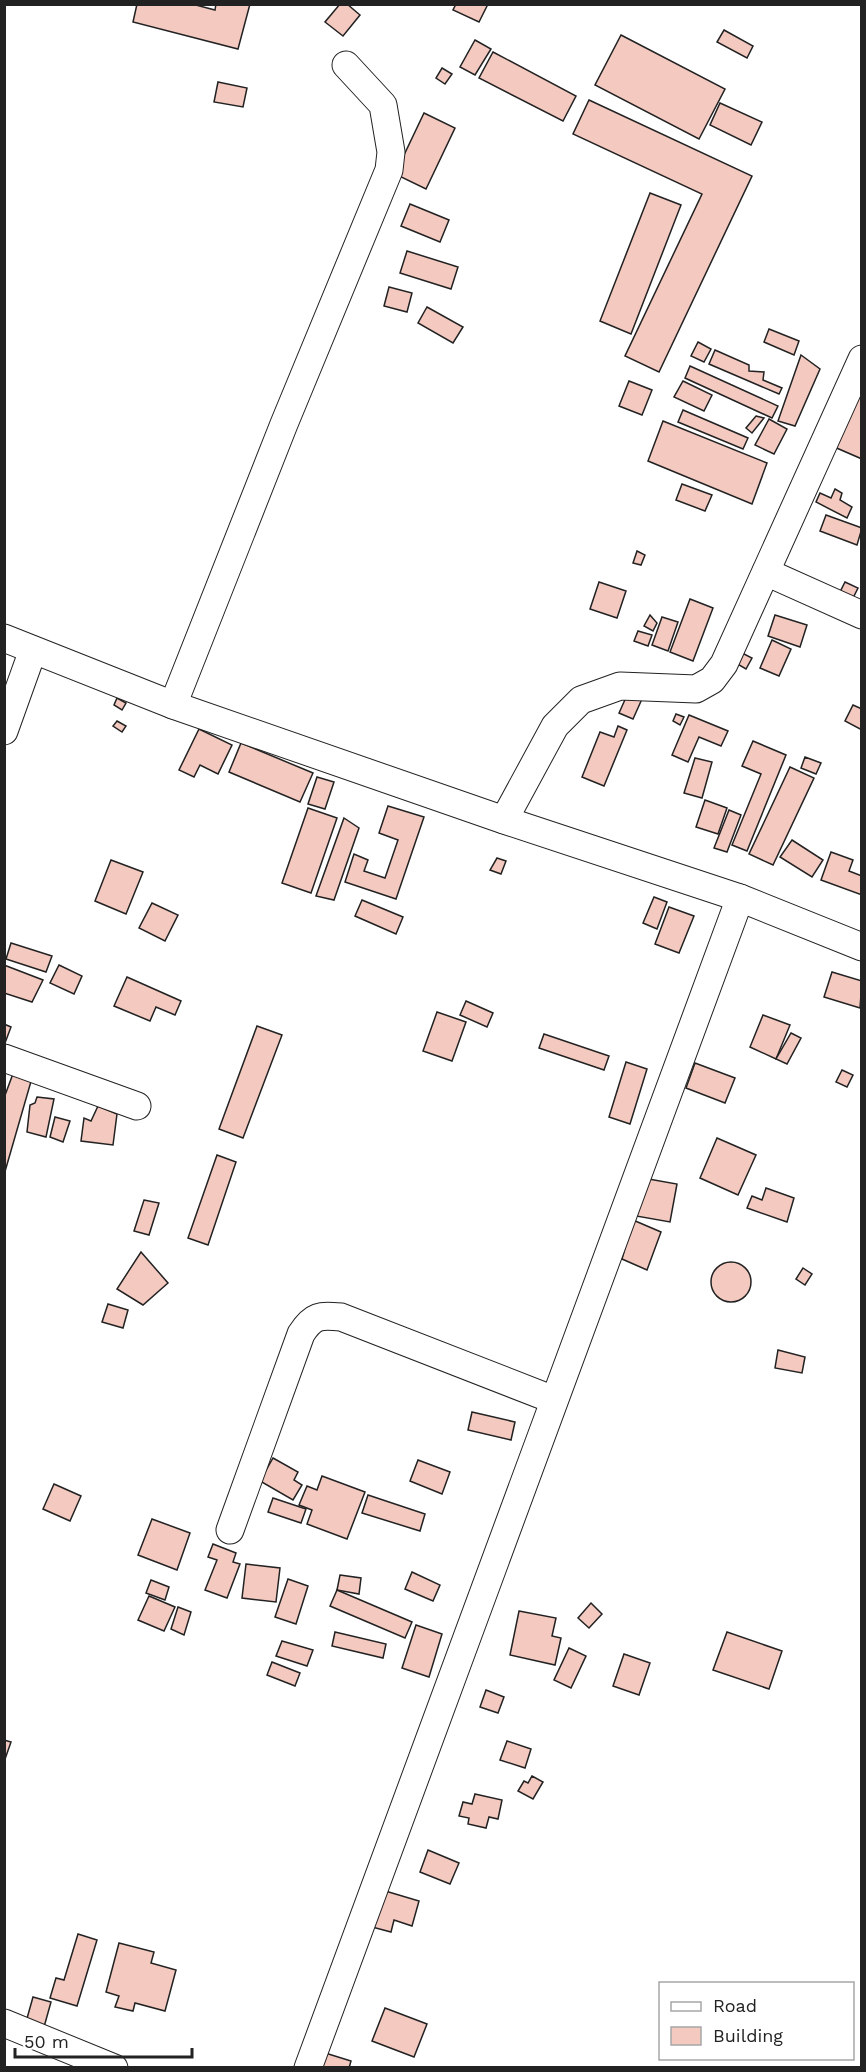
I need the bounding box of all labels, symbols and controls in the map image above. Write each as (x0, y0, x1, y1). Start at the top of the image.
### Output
legend (659, 1982, 854, 2060)
text: Road (713, 1995, 757, 2016)
scale bar (15, 2021, 192, 2059)
text: Building (713, 2025, 783, 2046)
text: 50 m (24, 2031, 69, 2052)

